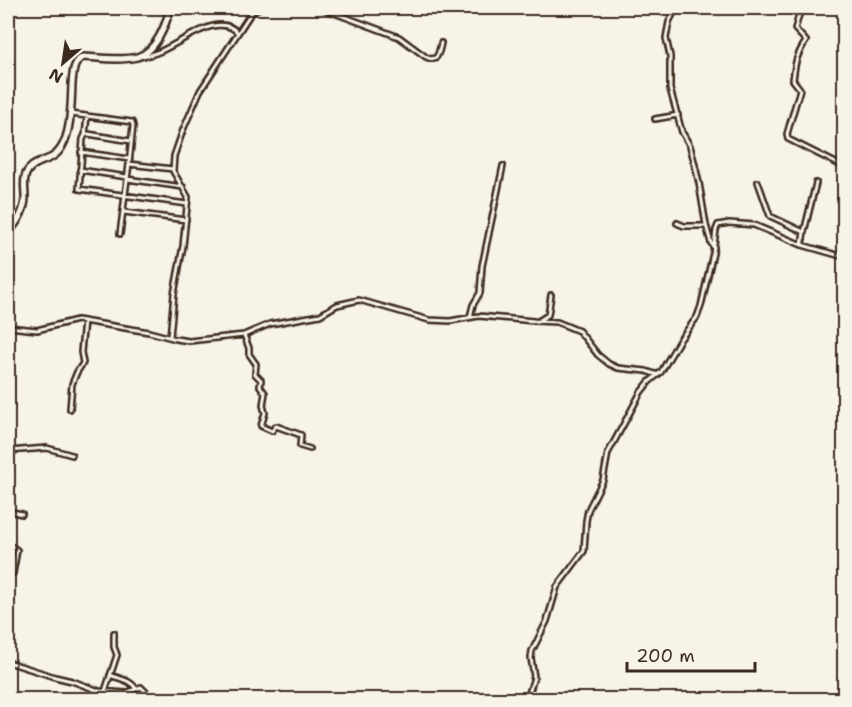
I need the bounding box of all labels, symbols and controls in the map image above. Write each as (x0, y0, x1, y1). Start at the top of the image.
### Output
north arrow (33, 33, 93, 93)
text: N (45, 63, 67, 88)
scale bar (627, 635, 754, 673)
text: 200 m (636, 644, 695, 668)

